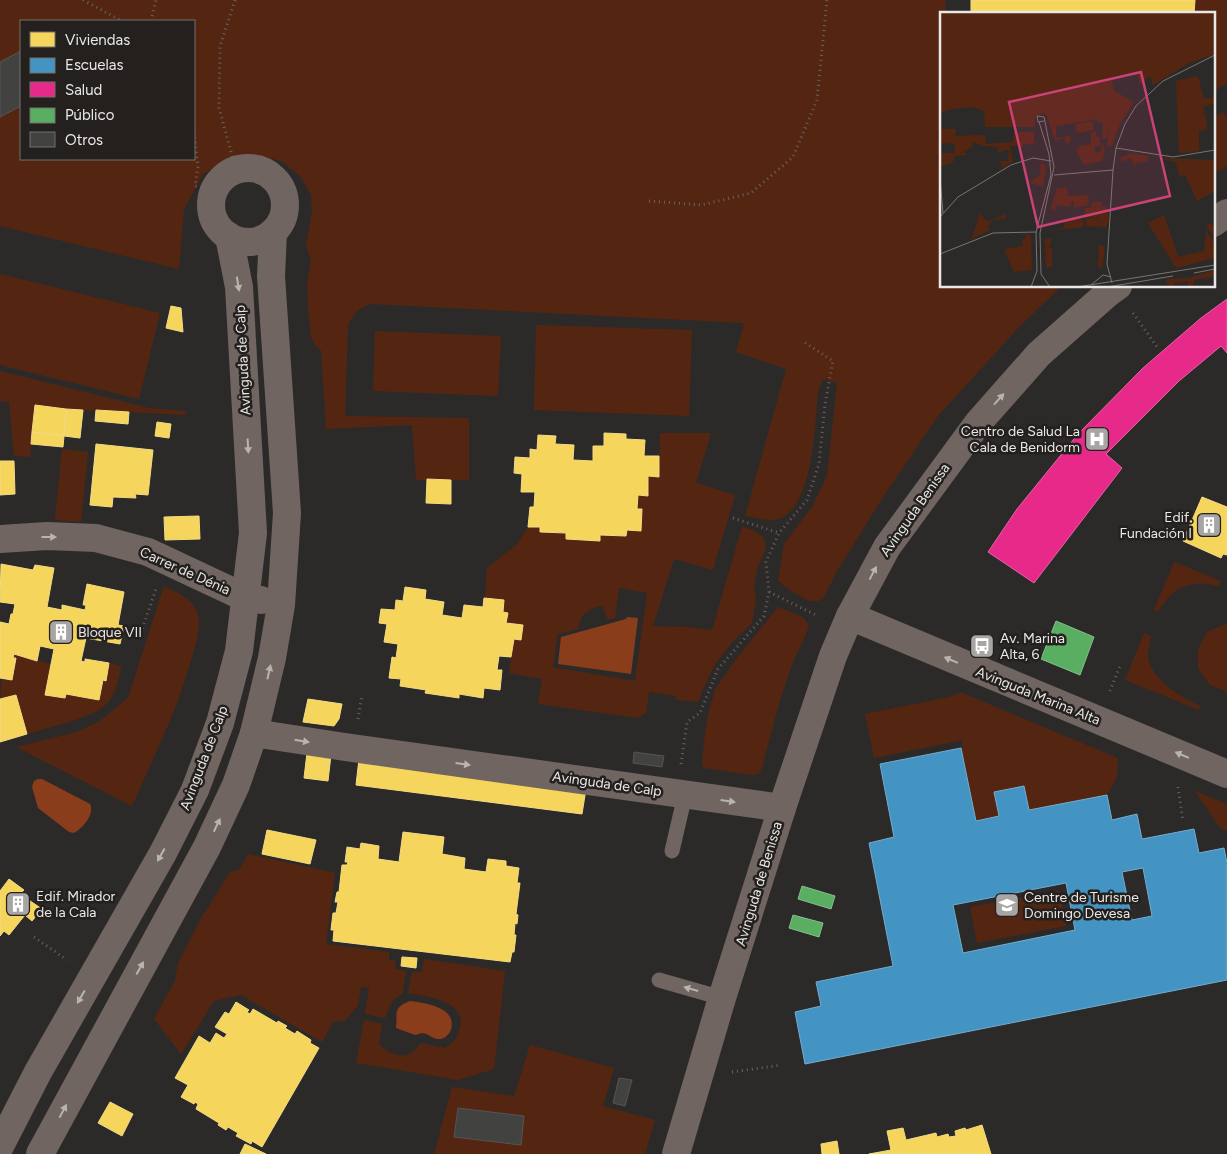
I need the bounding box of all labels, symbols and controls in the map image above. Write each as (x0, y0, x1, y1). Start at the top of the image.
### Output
inset map (940, 12, 1214, 288)
legend (20, 20, 195, 160)
text: Viviendas (65, 31, 130, 49)
text: Escuelas (65, 56, 124, 74)
text: Salud (65, 81, 102, 99)
text: Público (65, 106, 115, 124)
text: Otros (65, 131, 103, 149)
one-way arrow (234, 277, 242, 293)
street label: Avinguda de Calp (232, 304, 254, 416)
one-way arrow (993, 394, 1005, 406)
place label: Centro de Salud La Cala de Benidorm (961, 423, 1080, 456)
hospital icon: Centro de Salud La Cala de Benidorm (1084, 426, 1110, 452)
one-way arrow (244, 439, 252, 455)
street label: Avinguda Benissa (877, 460, 953, 560)
place label: Edif. Fundación I (1120, 509, 1192, 542)
building icon: Edif. Fundación I (1196, 512, 1222, 538)
one-way arrow (41, 533, 57, 541)
street label: Carrer de Dénia (137, 543, 233, 599)
one-way arrow (869, 566, 877, 580)
building icon: Bloque VII (48, 619, 74, 645)
place label: Bloque VII (78, 624, 142, 641)
place label: Av. Marina Alta, 6 (1000, 630, 1065, 663)
bus stop icon: Av. Marina Alta, 6 (969, 633, 995, 659)
one-way arrow (944, 655, 958, 663)
one-way arrow (265, 663, 273, 679)
street label: Avinguda Marina Alta (973, 663, 1103, 729)
street label: Avinguda de Calp (176, 703, 232, 813)
one-way arrow (295, 737, 311, 745)
one-way arrow (1175, 751, 1189, 759)
one-way arrow (456, 760, 472, 768)
street label: Avinguda de Calp (551, 768, 663, 800)
one-way arrow (721, 797, 737, 805)
one-way arrow (213, 818, 221, 832)
street label: Avinguda de Benissa (732, 820, 786, 948)
one-way arrow (157, 848, 165, 863)
place label: Edif. Mirador de la Cala (36, 888, 116, 921)
place label: Centre de Turisme Domingo Devesa (1024, 889, 1139, 922)
building icon: Edif. Mirador de la Cala (5, 891, 31, 917)
school or university icon: Centre de Turisme Domingo Devesa (994, 892, 1020, 918)
one-way arrow (136, 961, 144, 975)
one-way arrow (683, 985, 698, 993)
one-way arrow (77, 989, 85, 1004)
one-way arrow (58, 1104, 67, 1118)

